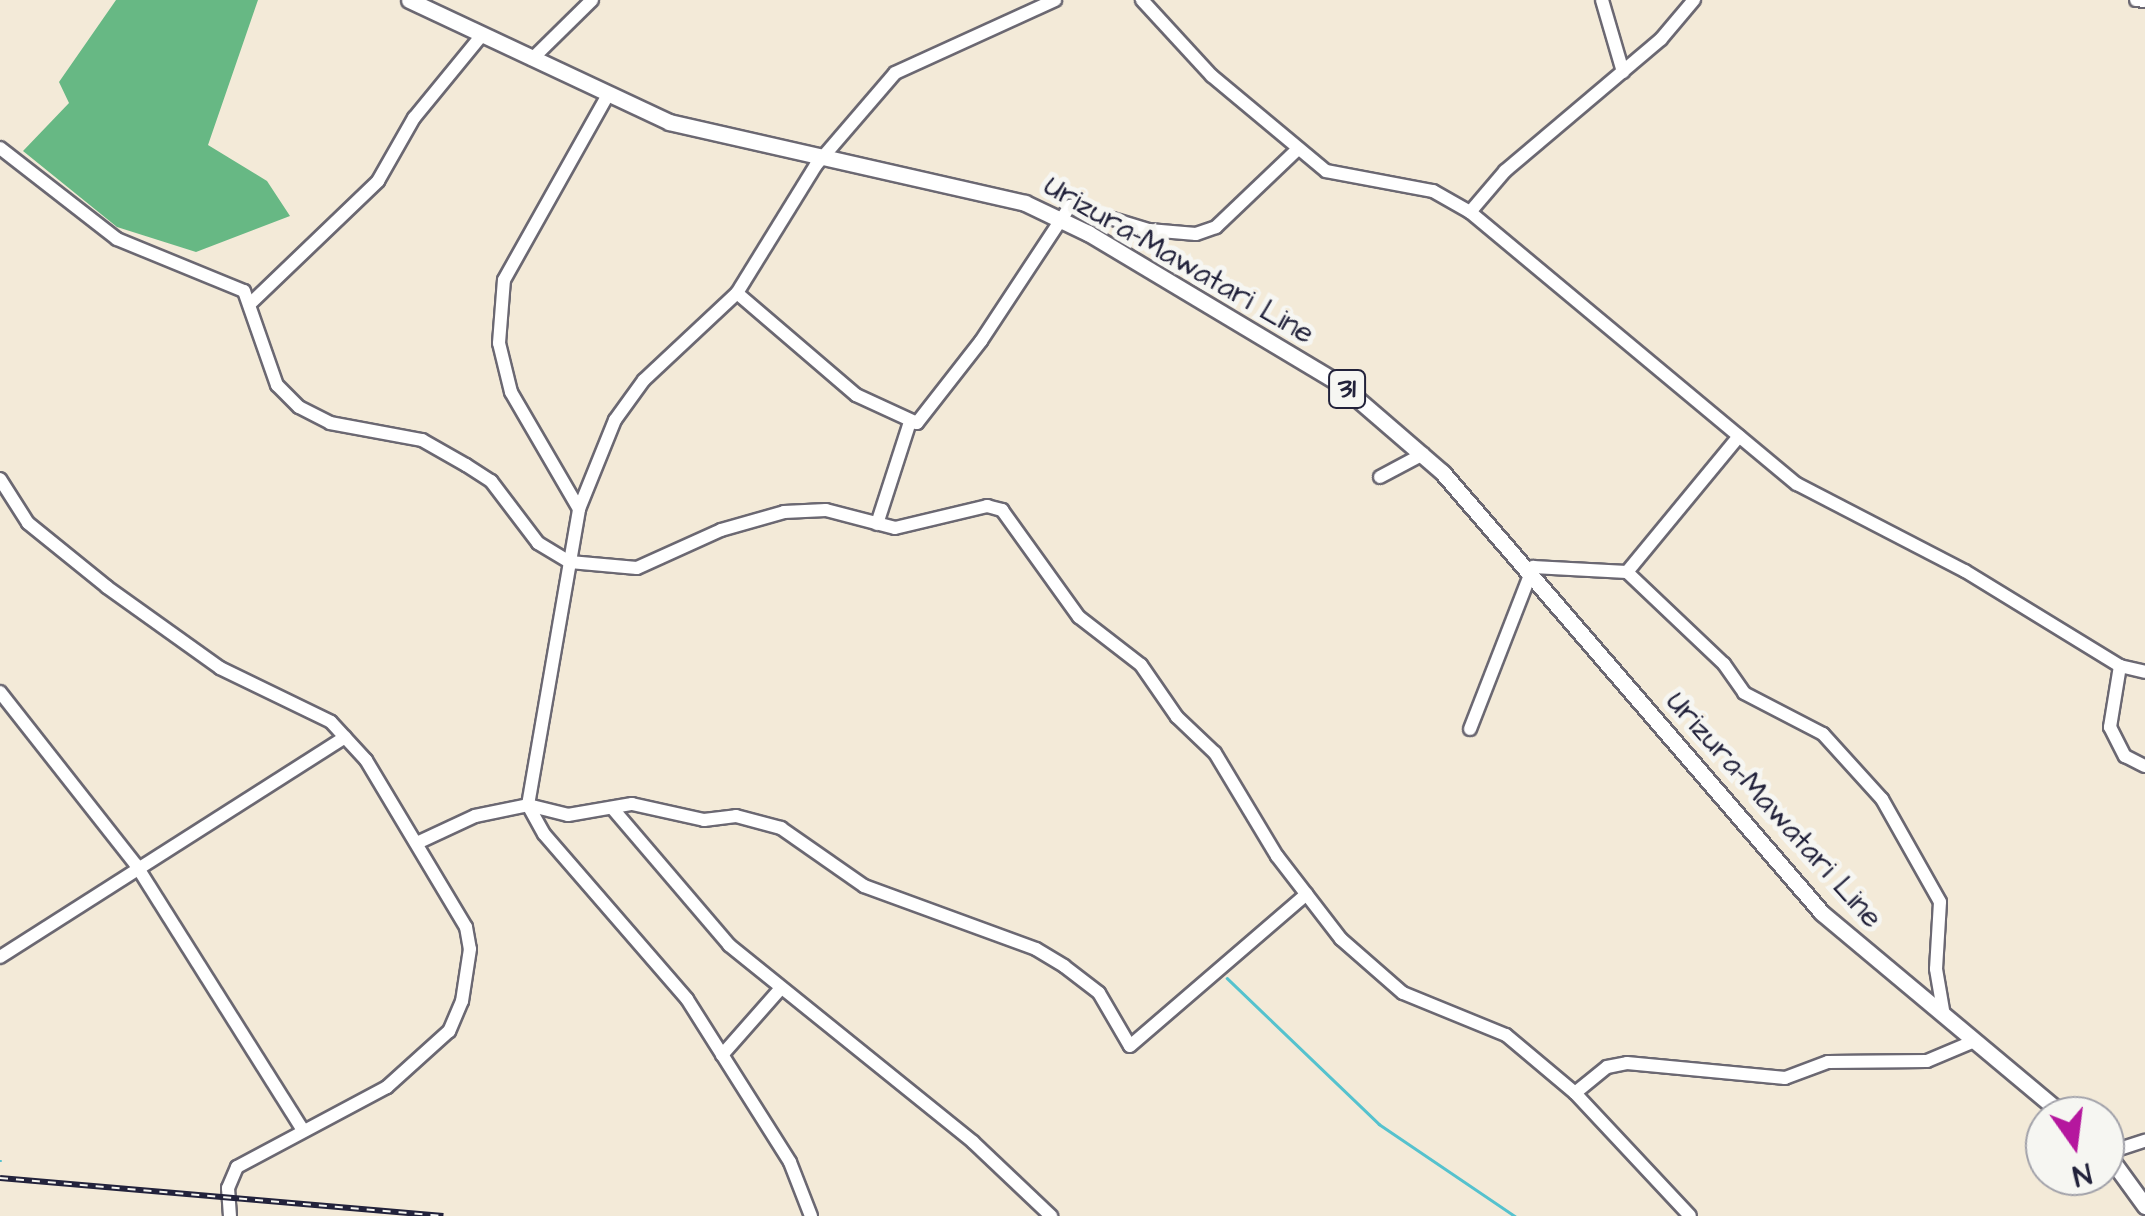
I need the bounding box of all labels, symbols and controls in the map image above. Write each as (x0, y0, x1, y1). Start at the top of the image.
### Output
street label: Urizura-Mawatari Line (1038, 168, 1320, 352)
road number: 31 (1327, 366, 1367, 412)
street label: Urizura-Mawatari Line (1658, 684, 1890, 936)
north arrow (2025, 1096, 2125, 1196)
text: N (2069, 1153, 2095, 1195)

